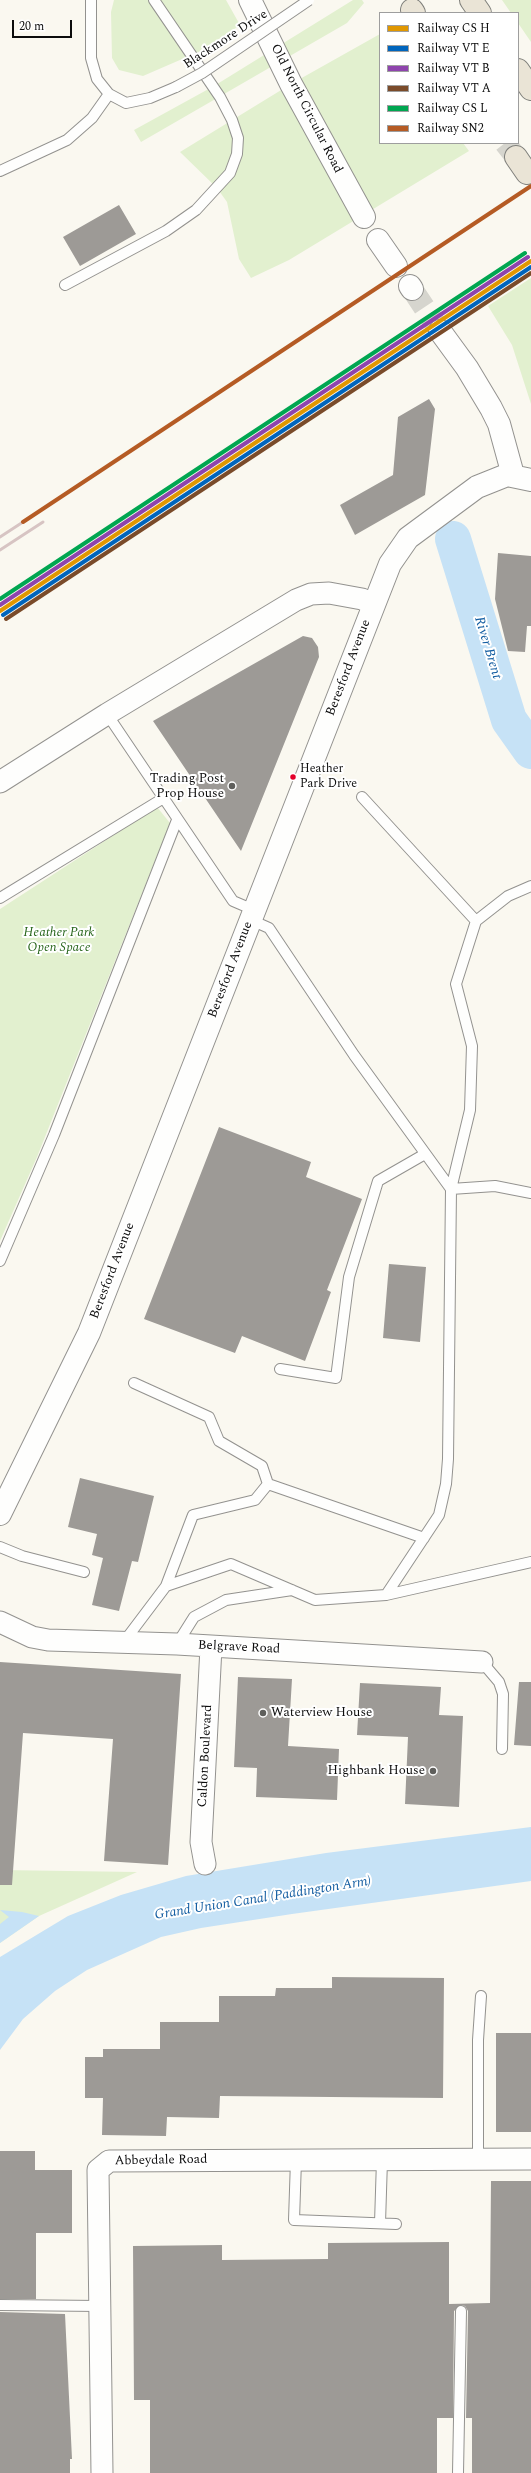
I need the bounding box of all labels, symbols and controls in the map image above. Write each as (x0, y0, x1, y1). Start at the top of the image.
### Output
street label: Blackmore Drive (181, 7, 271, 73)
scale bar (14, 12, 74, 38)
legend (379, 12, 519, 144)
text: 20 m (19, 17, 44, 36)
text: Railway CS H (417, 19, 490, 38)
text: Railway VT E (417, 39, 490, 58)
street label: Old North Circular Road (267, 42, 345, 176)
text: Railway VT B (417, 59, 490, 78)
text: Railway VT A (417, 79, 491, 98)
text: Railway CS L (417, 99, 487, 118)
text: Railway SN2 (417, 119, 484, 138)
water label: River Brent (470, 615, 504, 681)
street label: Beresford Avenue (323, 618, 375, 718)
place label: Heather Park Drive (300, 763, 357, 791)
place label: Trading Post Prop House (150, 771, 224, 802)
marker: Heather Park Drive (288, 772, 298, 782)
marker: Trading Post Prop House (227, 781, 237, 791)
street label: Beresford Avenue (205, 920, 257, 1020)
park label: Heather Park Open Space (24, 925, 94, 956)
street label: Beresford Avenue (87, 1221, 139, 1321)
street label: Belgrave Road (197, 1638, 281, 1658)
street label: Caldon Boulevard (196, 1704, 216, 1808)
place label: Waterview House (271, 1705, 372, 1721)
marker: Waterview House (258, 1708, 268, 1718)
place label: Highbank House (327, 1763, 425, 1779)
marker: Highbank House (428, 1766, 438, 1776)
water label: Grand Union Canal (Paddington Arm) (154, 1874, 372, 1924)
street label: Abbeydale Road (114, 2152, 208, 2170)

